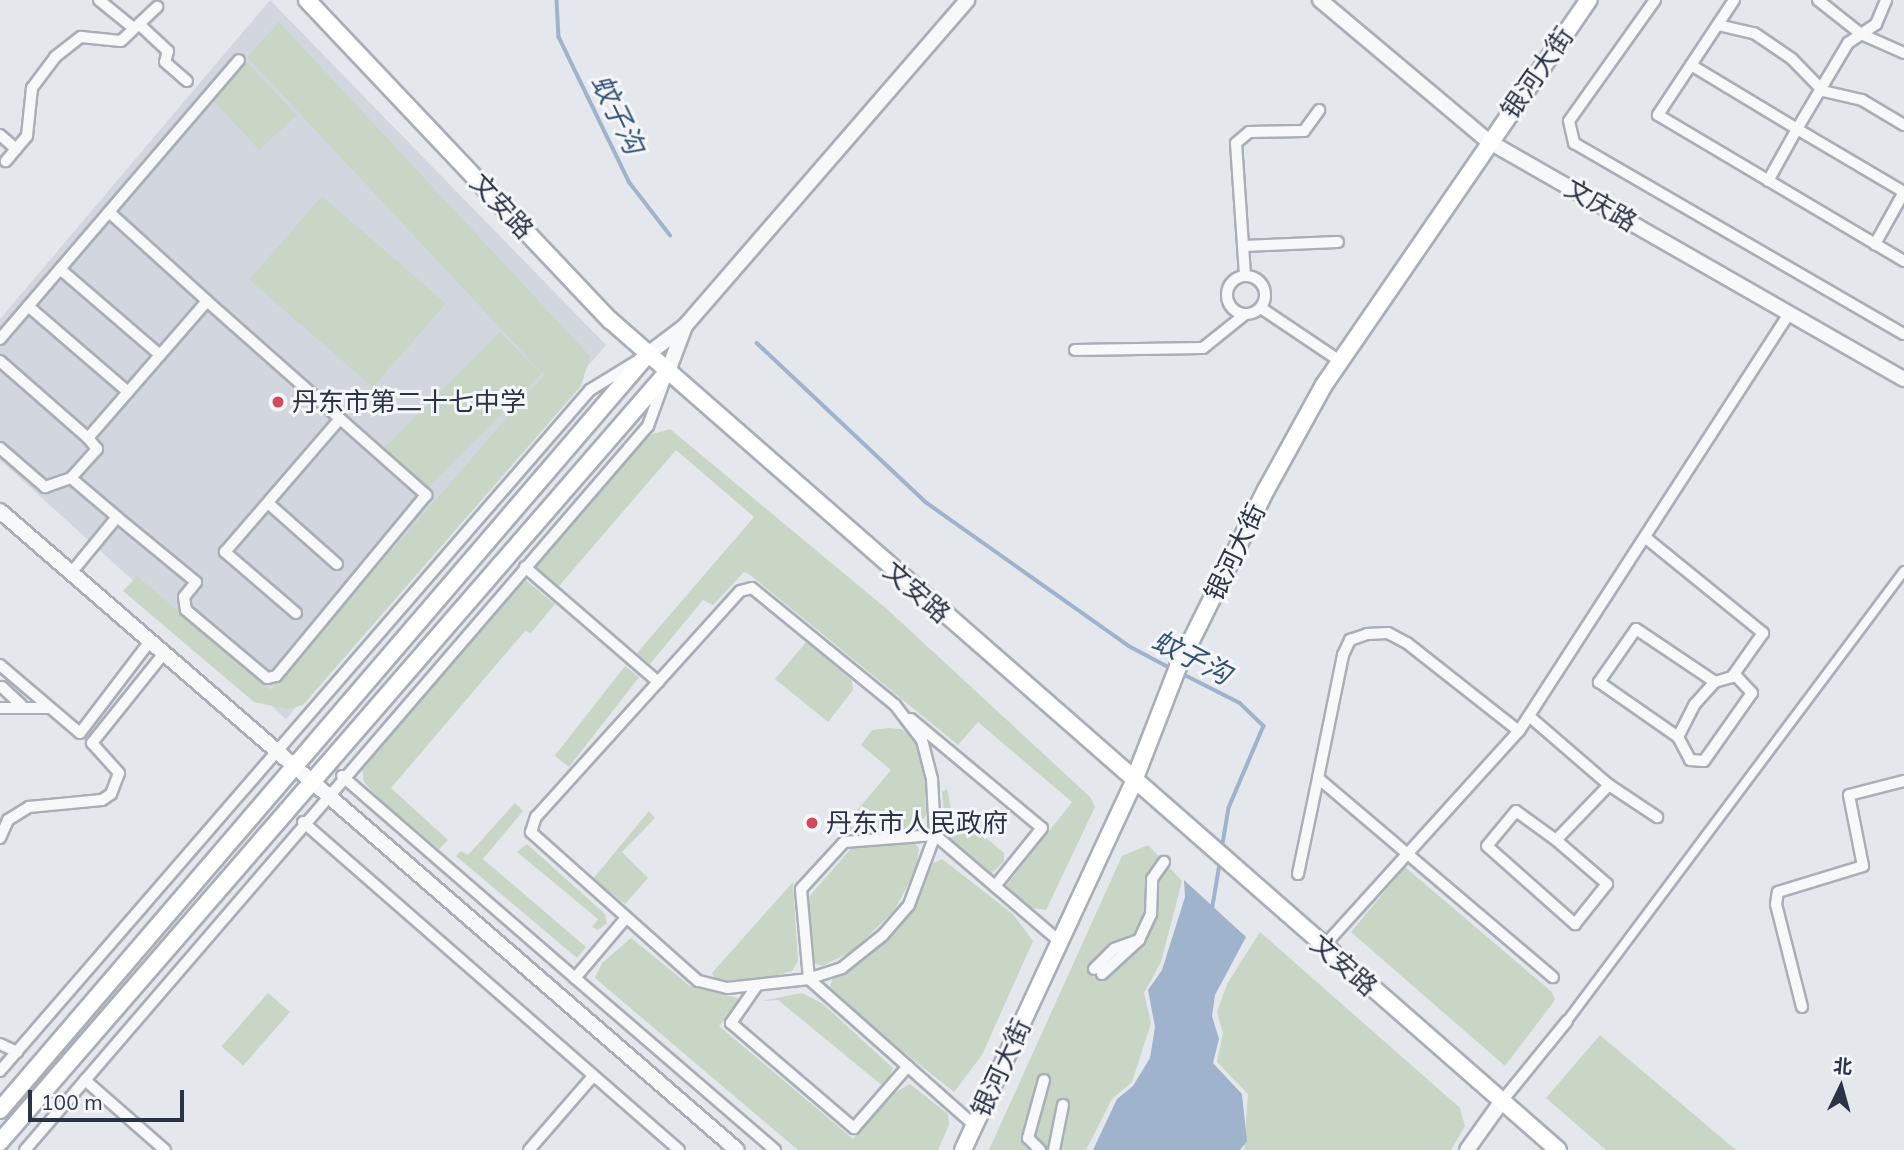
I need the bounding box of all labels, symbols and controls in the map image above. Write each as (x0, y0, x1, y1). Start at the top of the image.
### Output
street label: 银河大街 (1494, 21, 1580, 125)
water label: 蚊子沟 (584, 69, 652, 159)
street label: 文安路 (464, 167, 540, 245)
street label: 文庆路 (1559, 172, 1643, 238)
place label: 丹东市第二十七中学 (292, 386, 526, 418)
marker: 丹东市第二十七中学 (270, 394, 286, 410)
street label: 银河大街 (1198, 498, 1272, 606)
street label: 文安路 (877, 555, 957, 629)
water label: 蚊子沟 (1147, 623, 1237, 691)
place label: 丹东市人民政府 (826, 807, 1008, 839)
marker: 丹东市人民政府 (804, 815, 820, 831)
street label: 文安路 (1304, 928, 1384, 1002)
street label: 银河大街 (965, 1014, 1037, 1122)
north arrow (1806, 1052, 1876, 1122)
text: 北 (1832, 1053, 1853, 1079)
scale bar (32, 1076, 187, 1120)
text: 100 m (41, 1089, 103, 1115)

